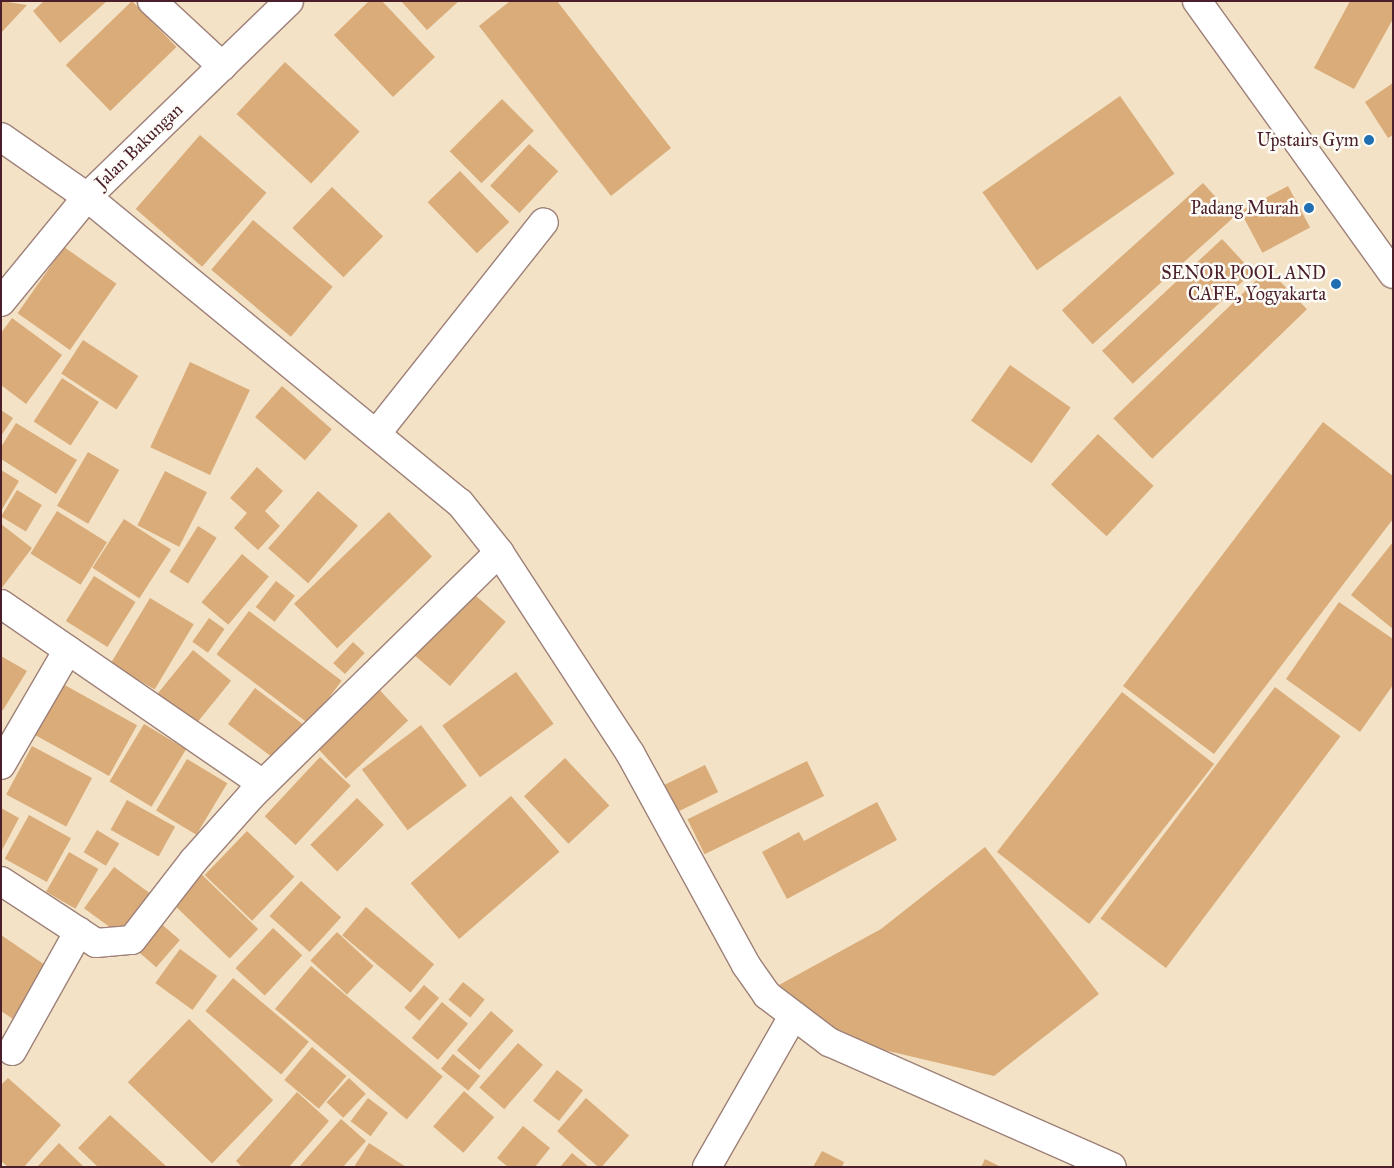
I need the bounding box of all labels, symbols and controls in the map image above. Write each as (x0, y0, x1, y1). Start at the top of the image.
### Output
street label: Jalan Bakungan (91, 99, 187, 193)
place label: Upstairs Gym (1257, 129, 1359, 151)
marker: Upstairs Gym (1363, 134, 1375, 146)
place label: Padang Murah (1190, 197, 1299, 219)
marker: Padang Murah (1303, 202, 1315, 214)
place label: SENOR POOL AND CAFE, Yogyakarta (1161, 263, 1326, 306)
marker: SENOR POOL AND CAFE, Yogyakarta (1330, 278, 1342, 290)

